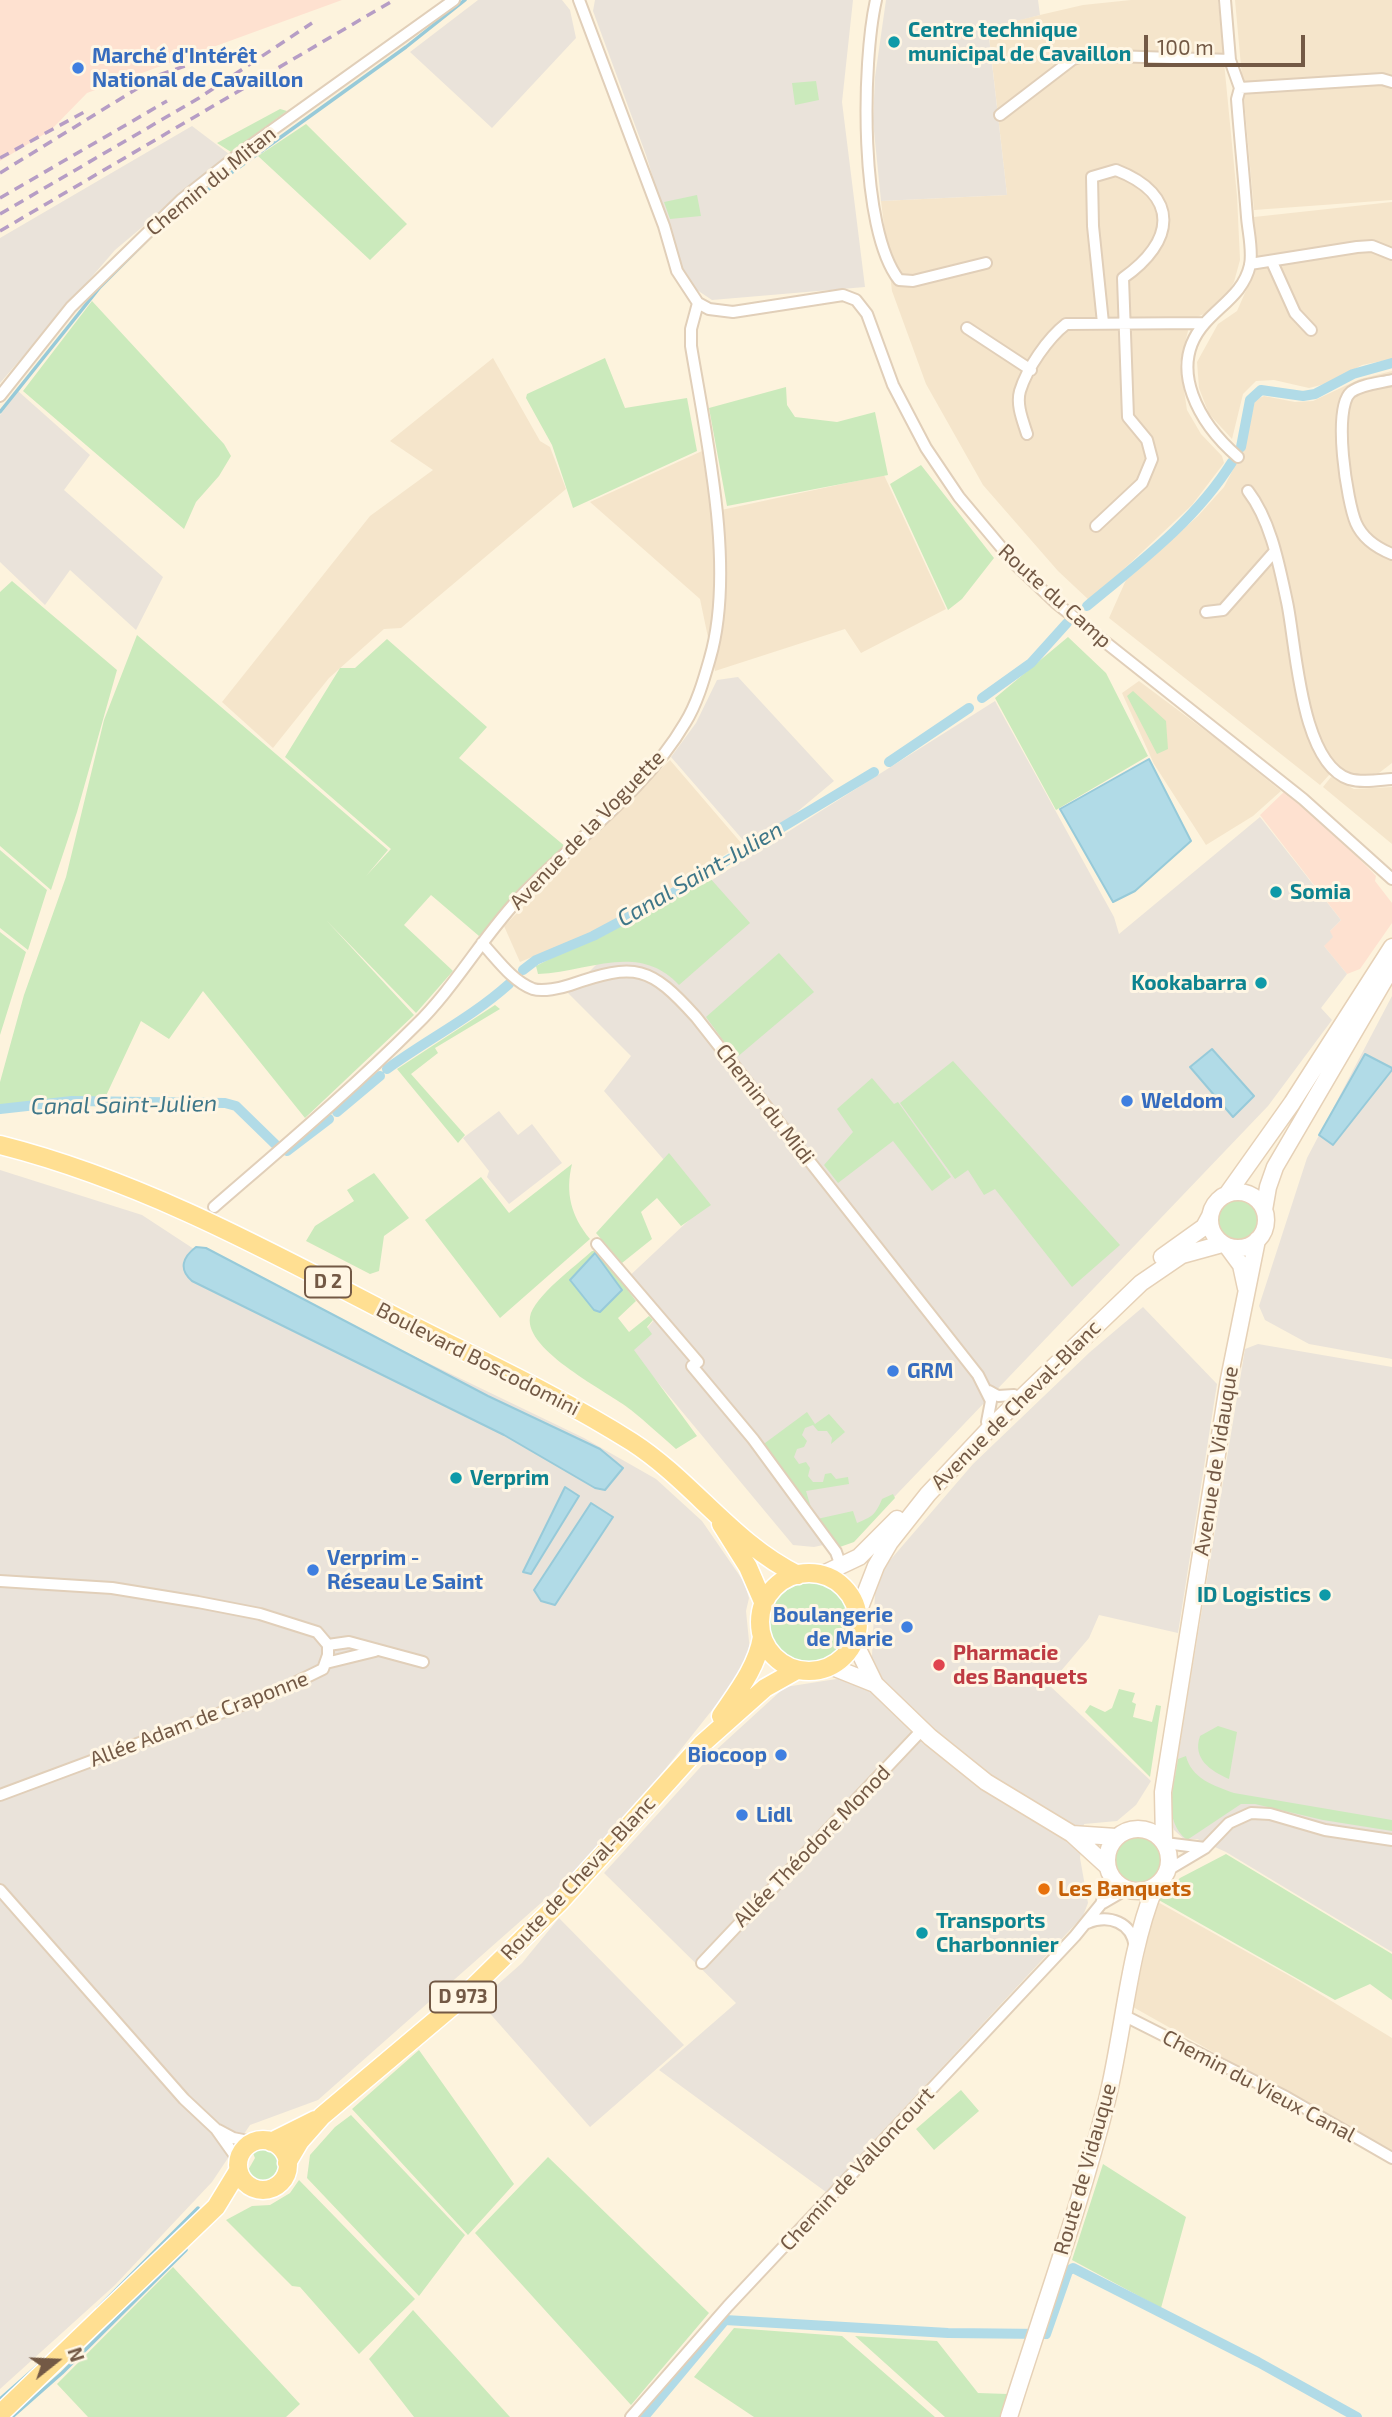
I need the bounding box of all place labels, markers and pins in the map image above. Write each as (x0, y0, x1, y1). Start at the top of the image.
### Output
place label: Centre technique municipal de Cavaillon (908, 17, 1131, 67)
marker: Centre technique municipal de Cavaillon (886, 34, 902, 50)
place label: Marché d'Intérêt National de Cavaillon (92, 43, 303, 93)
marker: Marché d'Intérêt National de Cavaillon (70, 60, 86, 76)
place label: Somia (1290, 879, 1351, 905)
marker: Somia (1268, 884, 1284, 900)
place label: Kookabarra (1131, 970, 1247, 996)
marker: Kookabarra (1253, 975, 1269, 991)
place label: Weldom (1141, 1088, 1223, 1114)
marker: Weldom (1119, 1093, 1135, 1109)
place label: GRM (907, 1358, 953, 1384)
marker: GRM (885, 1363, 901, 1379)
place label: Verprim (470, 1465, 549, 1491)
marker: Verprim (448, 1470, 464, 1486)
place label: Verprim - Réseau Le Saint (327, 1545, 483, 1595)
marker: Verprim - Réseau Le Saint (305, 1562, 321, 1578)
place label: ID Logistics (1197, 1582, 1311, 1608)
marker: ID Logistics (1317, 1587, 1333, 1603)
place label: Boulangerie de Marie (773, 1602, 893, 1652)
marker: Boulangerie de Marie (899, 1619, 915, 1635)
place label: Pharmacie des Banquets (953, 1640, 1088, 1690)
marker: Pharmacie des Banquets (931, 1657, 947, 1673)
place label: Biocoop (687, 1742, 767, 1768)
marker: Biocoop (773, 1747, 789, 1763)
place label: Lidl (756, 1802, 792, 1828)
marker: Lidl (734, 1807, 750, 1823)
place label: Les Banquets (1058, 1876, 1191, 1902)
marker: Les Banquets (1036, 1881, 1052, 1897)
place label: Transports Charbonnier (936, 1908, 1059, 1958)
marker: Transports Charbonnier (914, 1925, 930, 1941)

